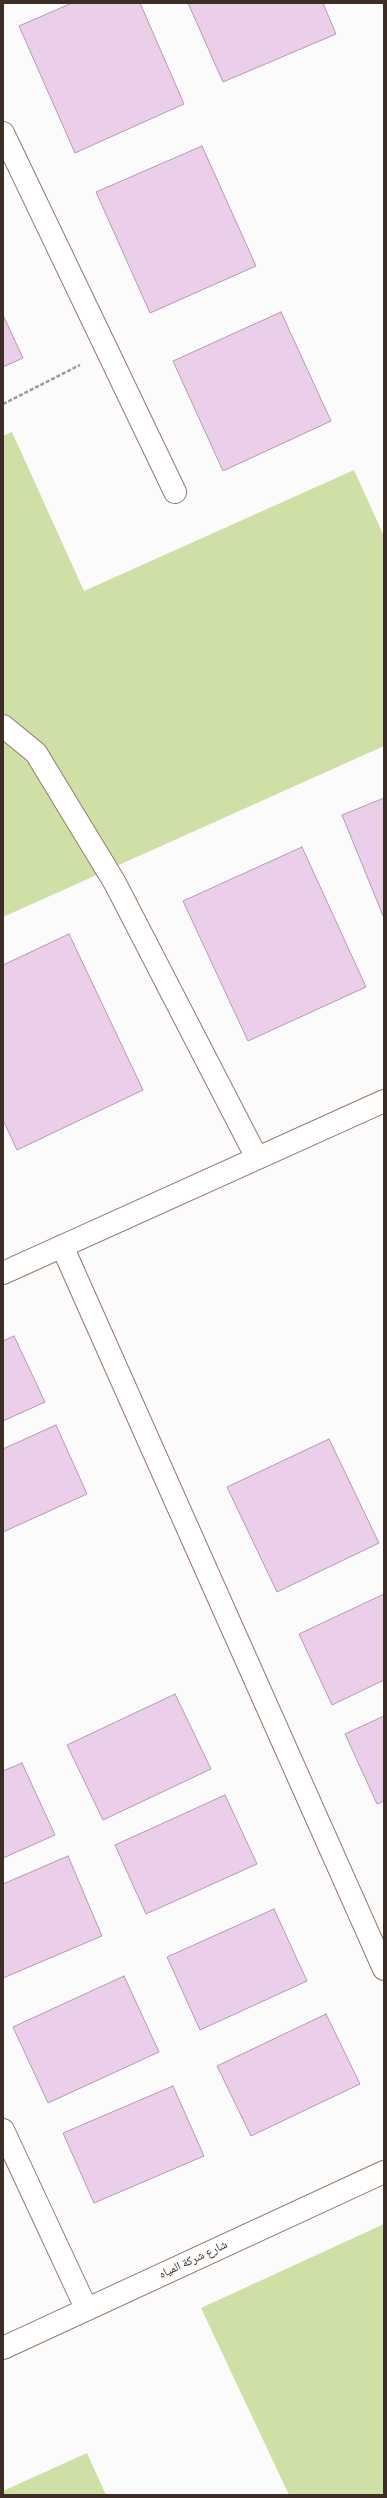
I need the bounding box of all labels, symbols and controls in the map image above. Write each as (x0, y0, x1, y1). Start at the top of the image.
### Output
street label: شارع شركة المياه (156, 2237, 230, 2281)

